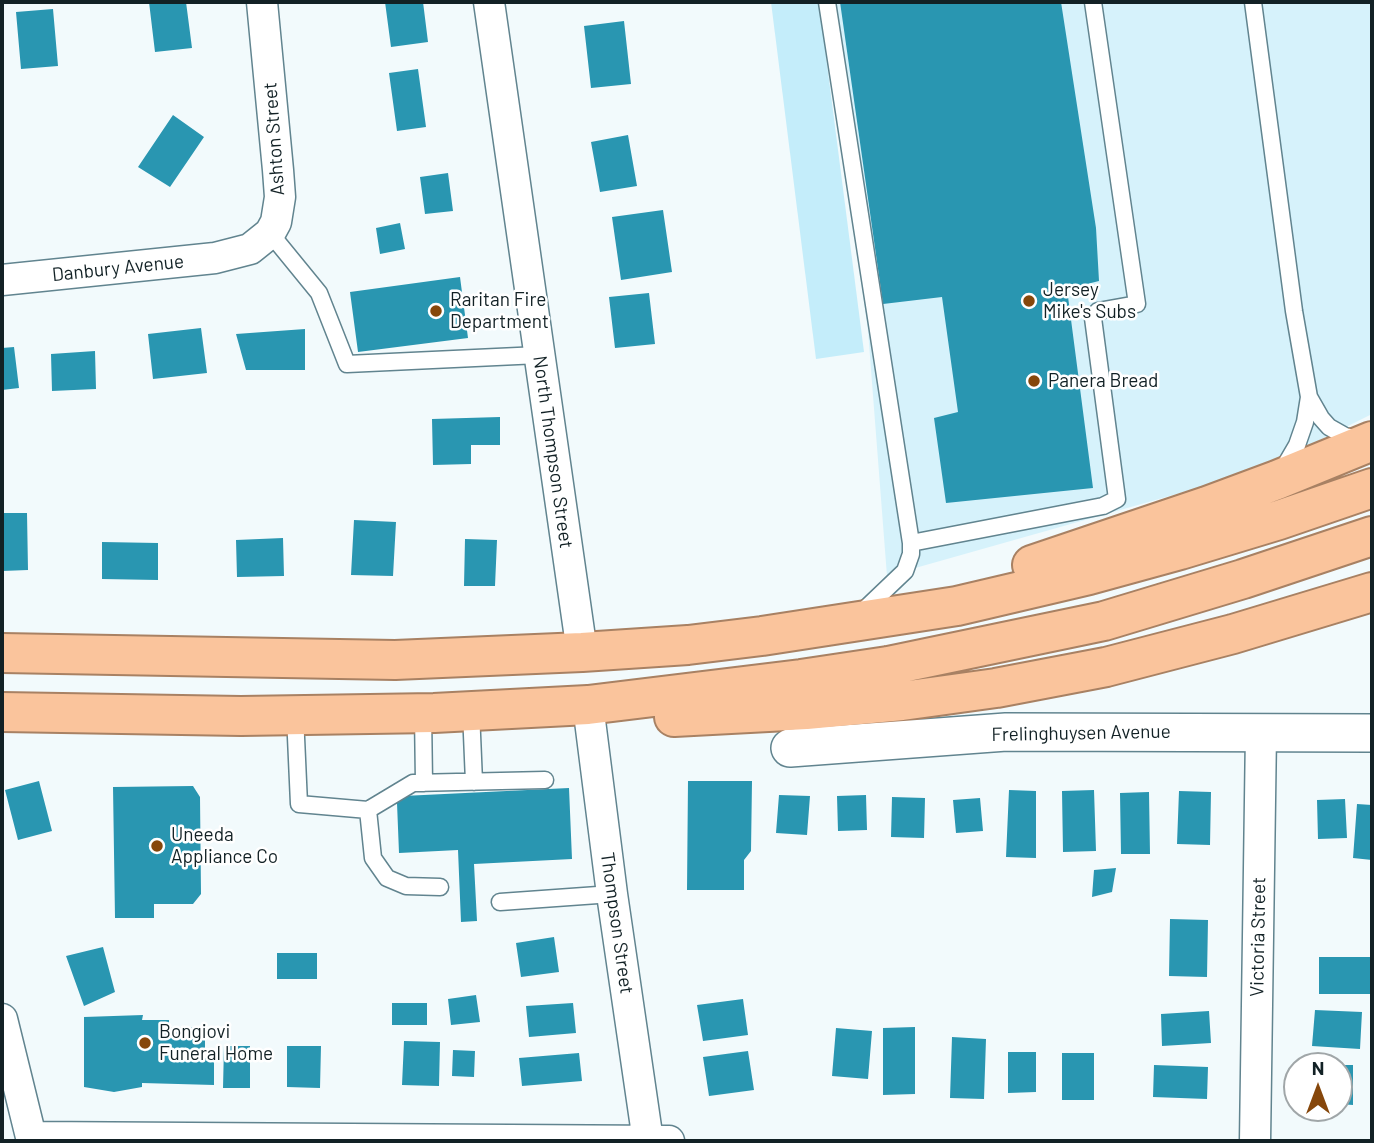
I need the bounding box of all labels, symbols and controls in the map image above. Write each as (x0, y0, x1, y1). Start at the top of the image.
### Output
street label: Ashton Street (259, 81, 289, 197)
street label: Danbury Avenue (51, 250, 185, 286)
place label: Jersey Mike's Subs (1043, 279, 1136, 323)
place label: Raritan Fire Department (450, 289, 549, 333)
marker: Jersey Mike's Subs (1021, 293, 1037, 309)
marker: Raritan Fire Department (428, 303, 444, 319)
street label: North Thompson Street (528, 354, 578, 550)
place label: Panera Bread (1048, 370, 1158, 392)
marker: Panera Bread (1026, 373, 1042, 389)
street label: Frelinghuysen Avenue (991, 720, 1171, 746)
place label: Uneeda Appliance Co (171, 824, 278, 868)
marker: Uneeda Appliance Co (149, 838, 165, 854)
street label: Thompson Street (596, 851, 638, 995)
street label: Victoria Street (1246, 877, 1270, 997)
place label: Bongiovi Funeral Home (159, 1021, 273, 1065)
marker: Bongiovi Funeral Home (137, 1035, 153, 1051)
north arrow (1283, 1052, 1353, 1122)
text: N (1312, 1056, 1324, 1079)

